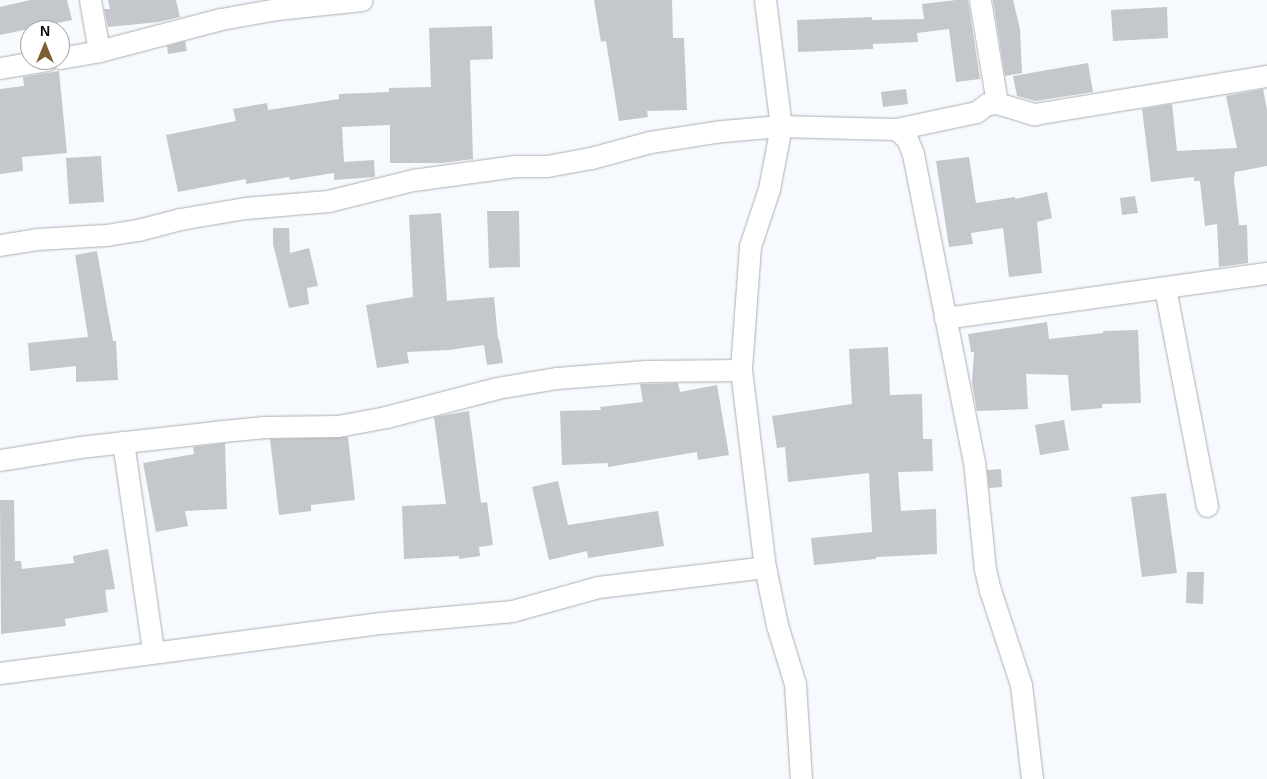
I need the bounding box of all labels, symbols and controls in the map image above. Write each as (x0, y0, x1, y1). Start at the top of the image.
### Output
north arrow (20, 20, 70, 70)
text: N (40, 23, 50, 39)

